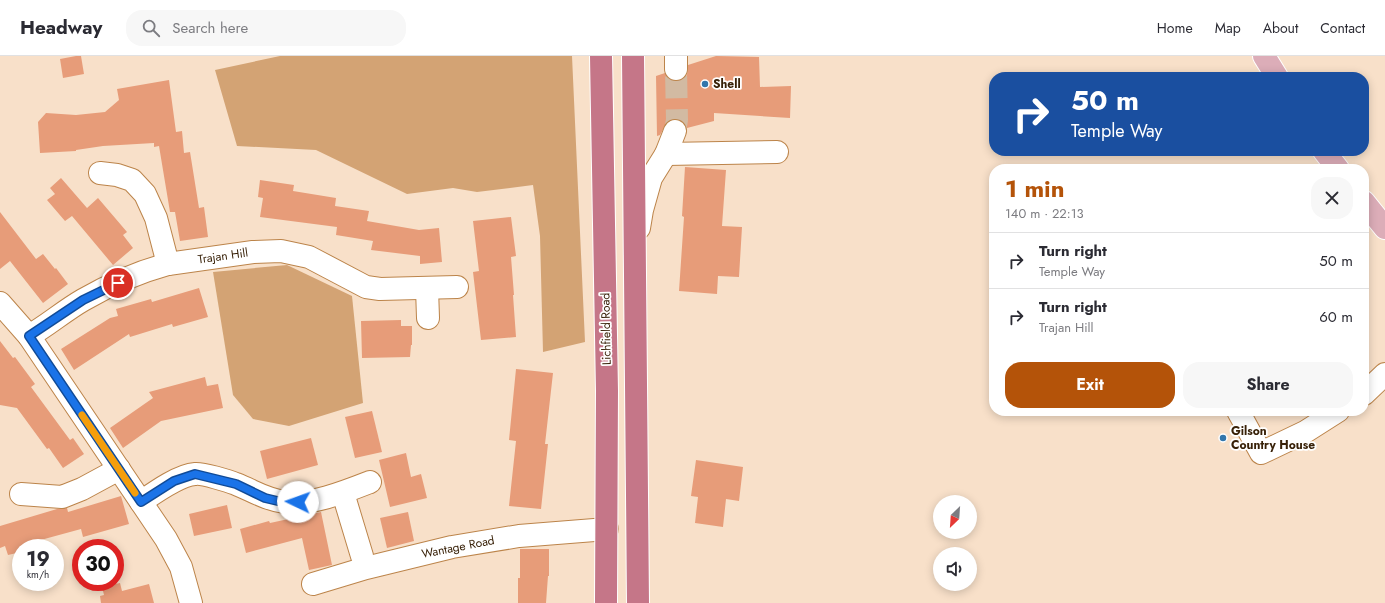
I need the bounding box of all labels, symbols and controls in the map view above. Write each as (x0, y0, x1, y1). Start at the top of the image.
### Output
search box (126, 10, 406, 46)
text: Headway (20, 14, 102, 41)
icon: search (140, 17, 162, 39)
text: Search here (172, 17, 248, 39)
text: Home (1157, 18, 1193, 38)
text: Map (1215, 18, 1241, 38)
text: About (1263, 18, 1298, 38)
text: Contact (1320, 18, 1365, 38)
place label: Shell (713, 75, 741, 93)
marker: Shell (700, 79, 710, 89)
text: 50 m (1071, 80, 1139, 121)
icon: right (1005, 88, 1057, 140)
text: Temple Way (1071, 118, 1162, 144)
text: 1 min (1005, 171, 1065, 206)
button: close (1311, 177, 1353, 219)
text: 140 m · 22:13 (1005, 204, 1084, 223)
text: Turn right (1039, 240, 1107, 262)
street label: Trajan Hill (197, 244, 249, 268)
icon: right (1005, 250, 1027, 272)
text: 50 m (1319, 250, 1353, 272)
text: Temple Way (1039, 262, 1105, 281)
pin (101, 266, 135, 300)
icon: arrive (107, 272, 129, 294)
street label: Lichfield Road (596, 293, 616, 365)
text: Turn right (1039, 296, 1107, 318)
icon: right (1005, 306, 1027, 328)
text: 60 m (1319, 306, 1353, 328)
text: Trajan Hill (1039, 318, 1094, 337)
button: Exit (1005, 362, 1175, 408)
button: Share (1183, 362, 1353, 408)
place label: Gilson Country House (1231, 422, 1315, 454)
marker: Gilson Country House (1218, 433, 1228, 443)
position arrow (277, 481, 319, 523)
north arrow (933, 495, 977, 539)
map controls (933, 495, 977, 591)
street label: Wantage Road (420, 531, 496, 563)
speed limit sign: 30 (72, 539, 124, 591)
text: 19 (26, 545, 50, 574)
button: sound (933, 547, 977, 591)
text: km/h (27, 567, 49, 582)

